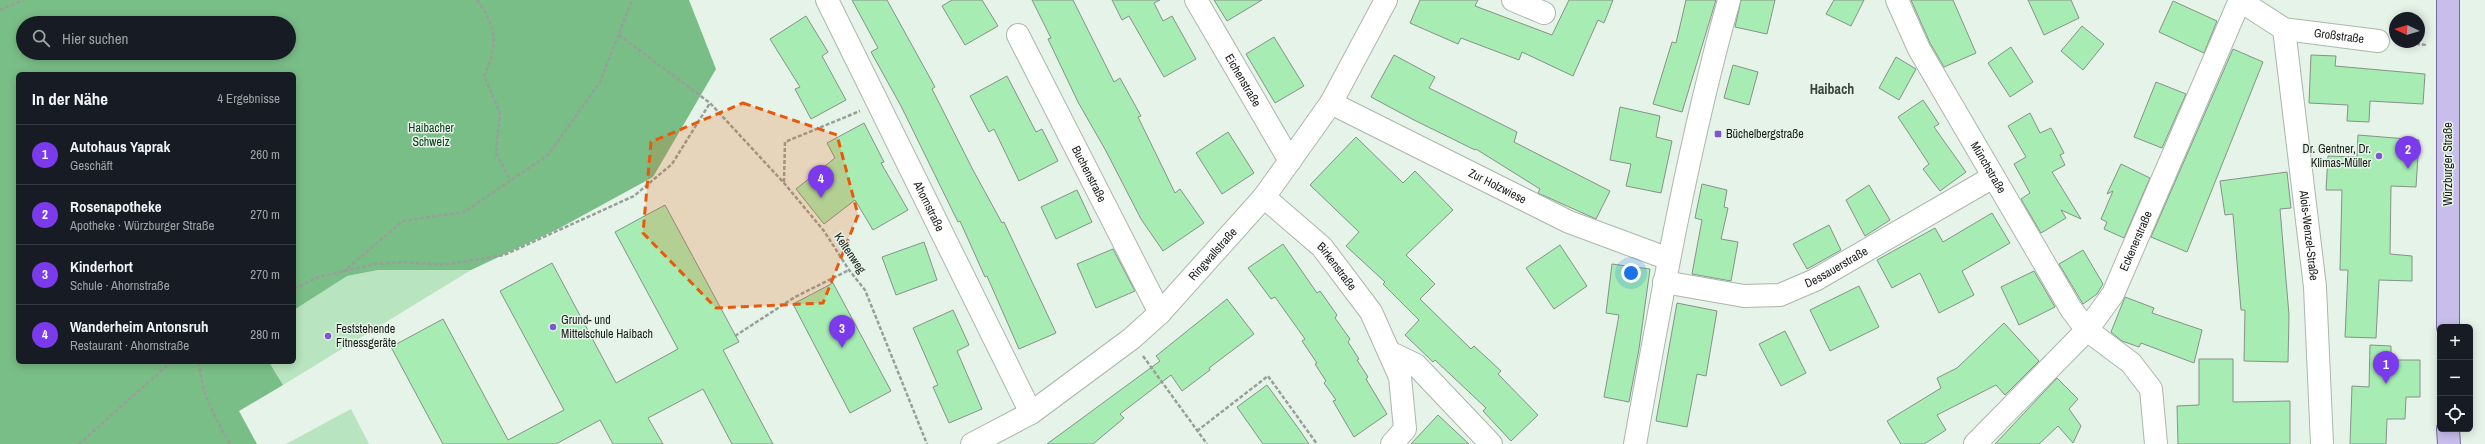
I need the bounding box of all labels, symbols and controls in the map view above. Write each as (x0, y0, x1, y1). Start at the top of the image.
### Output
north arrow (2389, 12, 2425, 48)
search box (16, 16, 296, 60)
street label: Großstraße (2313, 25, 2365, 47)
icon: search (30, 27, 52, 49)
text: Hier suchen (62, 28, 128, 49)
street label: Eichenstraße (1221, 51, 1265, 110)
district label: Haibach (1810, 80, 1854, 98)
text: In der Nähe (32, 87, 108, 110)
text: 4 Ergebnisse (217, 90, 280, 107)
park label: Haibacher Schweiz (408, 120, 454, 150)
street label: Würzburger Straße (2440, 122, 2456, 206)
place label: Büchelbergstraße (1726, 126, 1804, 142)
marker: Büchelbergstraße (1713, 129, 1723, 139)
text: Autohaus Yaprak (70, 136, 170, 157)
pin: 2 (2395, 136, 2421, 169)
street label: Münchstraße (1967, 139, 2010, 196)
place label: Dr. Gentner, Dr. Klimas-Müller (2303, 141, 2372, 171)
street label: Buchenstraße (1068, 143, 1110, 205)
text: 1 (42, 146, 48, 163)
text: 260 m (250, 146, 280, 163)
marker: Dr. Gentner, Dr. Klimas-Müller (2374, 151, 2384, 161)
text: Geschäft (70, 157, 113, 174)
pin: 4 (808, 165, 834, 198)
street label: Zur Holzwiese (1466, 165, 1529, 207)
street label: Ahornstraße (909, 177, 948, 234)
street label: Alois-Wenzel-Straße (2295, 189, 2322, 282)
text: Rosenapotheke (70, 196, 162, 217)
text: 2 (42, 206, 48, 223)
text: 270 m (250, 206, 280, 223)
street label: Eckenerstraße (2116, 208, 2156, 274)
text: Apotheke · Würzburger Straße (70, 217, 214, 234)
street label: Ringwallstraße (1185, 224, 1241, 284)
street label: Keltenweg (831, 229, 870, 277)
street label: Birkenstraße (1314, 238, 1360, 294)
street label: Dessauerstraße (1802, 243, 1871, 291)
text: Kinderhort (70, 256, 133, 277)
your location (1621, 263, 1641, 283)
text: 3 (42, 266, 48, 283)
text: 270 m (250, 266, 280, 283)
text: Schule · Ahornstraße (70, 277, 170, 294)
place label: Grund- und Mittelschule Haibach (561, 312, 653, 342)
pin: 3 (829, 315, 855, 348)
text: Wanderheim Antonsruh (70, 316, 209, 337)
place label: Feststehende Fitnessgeräte (336, 321, 396, 351)
marker: Grund- und Mittelschule Haibach (548, 322, 558, 332)
map controls (2437, 324, 2473, 432)
button: + (2437, 324, 2473, 360)
text: 4 (42, 326, 48, 343)
text: 280 m (250, 326, 280, 343)
marker: Feststehende Fitnessgeräte (323, 331, 333, 341)
text: Restaurant · Ahornstraße (70, 337, 189, 354)
pin: 1 (2373, 351, 2399, 384)
button: − (2437, 360, 2473, 396)
button: locate (2437, 396, 2473, 432)

